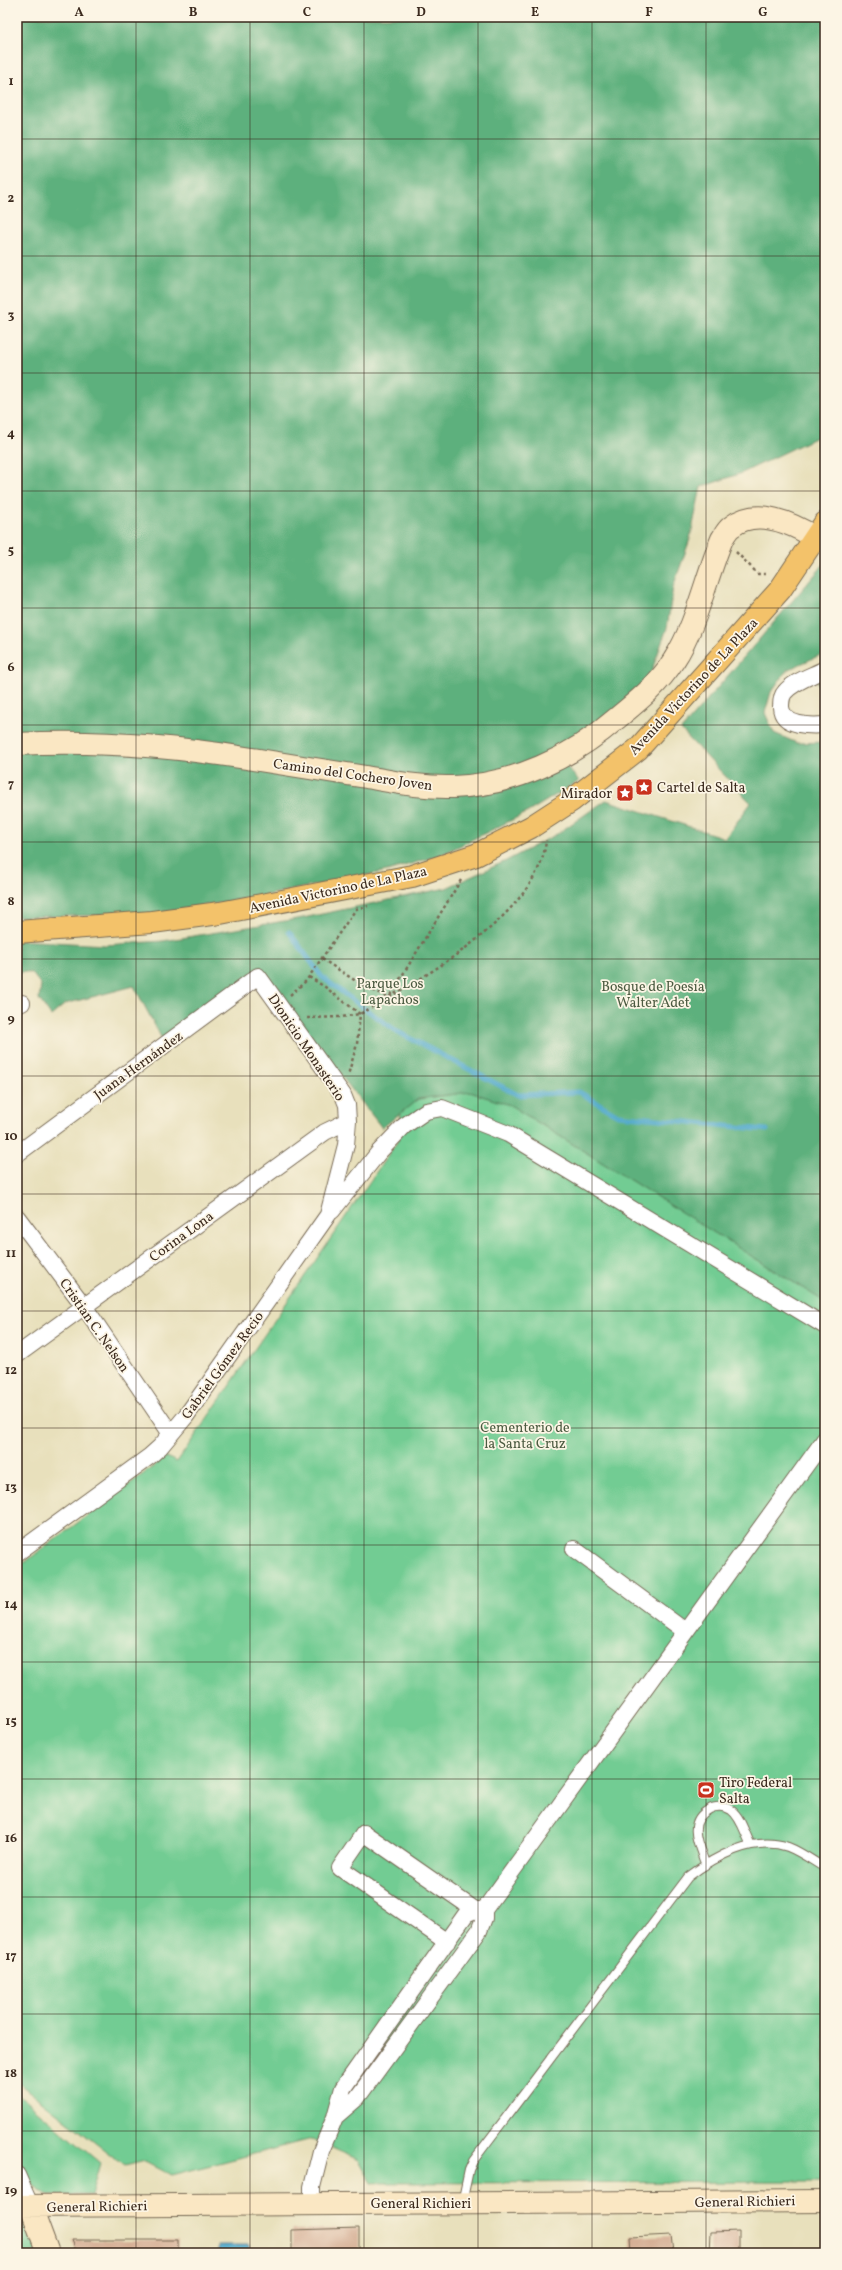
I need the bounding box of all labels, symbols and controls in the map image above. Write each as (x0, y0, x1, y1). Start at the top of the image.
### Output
text: A (74, 4, 84, 22)
text: B (189, 4, 198, 22)
text: C (303, 4, 311, 22)
text: D (416, 4, 426, 22)
text: E (531, 4, 539, 22)
text: F (645, 4, 653, 22)
text: G (758, 4, 768, 22)
text: 1 (8, 73, 14, 91)
text: 2 (8, 190, 15, 208)
text: 3 (8, 307, 15, 325)
text: 4 (7, 425, 15, 443)
text: 5 (8, 542, 14, 560)
street label: Avenida Victorino de La Plaza (625, 614, 763, 760)
text: 6 (7, 659, 15, 677)
street label: Camino del Cochero Joven (272, 755, 434, 796)
text: 7 (8, 776, 14, 794)
place icon: Cartel de Salta (634, 777, 654, 797)
place label: Cartel de Salta (657, 779, 746, 798)
place icon: Mirador (615, 783, 635, 803)
place label: Mirador (561, 785, 612, 804)
street label: Avenida Victorino de La Plaza (248, 862, 429, 919)
text: 8 (7, 893, 15, 911)
park label: Parque Los Lapachos (356, 975, 424, 1010)
park label: Bosque de Poesía Walter Adet (601, 978, 705, 1013)
street label: Dionicio Monasterio (263, 990, 349, 1105)
text: 9 (7, 1010, 15, 1028)
street label: Juana Hernández (90, 1027, 187, 1105)
text: 10 (4, 1128, 18, 1146)
street label: Corina Lona (146, 1207, 218, 1267)
text: 11 (6, 1245, 16, 1263)
street label: Cristian C. Nelson (54, 1275, 133, 1377)
street label: Gabriel Gómez Recio (178, 1308, 269, 1424)
text: 12 (5, 1362, 17, 1380)
park label: Cementerio de la Santa Cruz (480, 1419, 570, 1454)
text: 13 (5, 1479, 17, 1497)
text: 14 (4, 1596, 18, 1614)
text: 15 (5, 1713, 17, 1731)
place label: Tiro Federal Salta (719, 1774, 792, 1809)
sports icon: Tiro Federal Salta (696, 1780, 716, 1800)
text: 16 (5, 1830, 17, 1848)
text: 17 (5, 1948, 17, 1966)
text: 18 (5, 2065, 17, 2083)
text: 19 (5, 2182, 17, 2200)
street label: General Richieri (695, 2192, 796, 2213)
street label: General Richieri (371, 2195, 471, 2214)
street label: General Richieri (47, 2197, 148, 2218)

